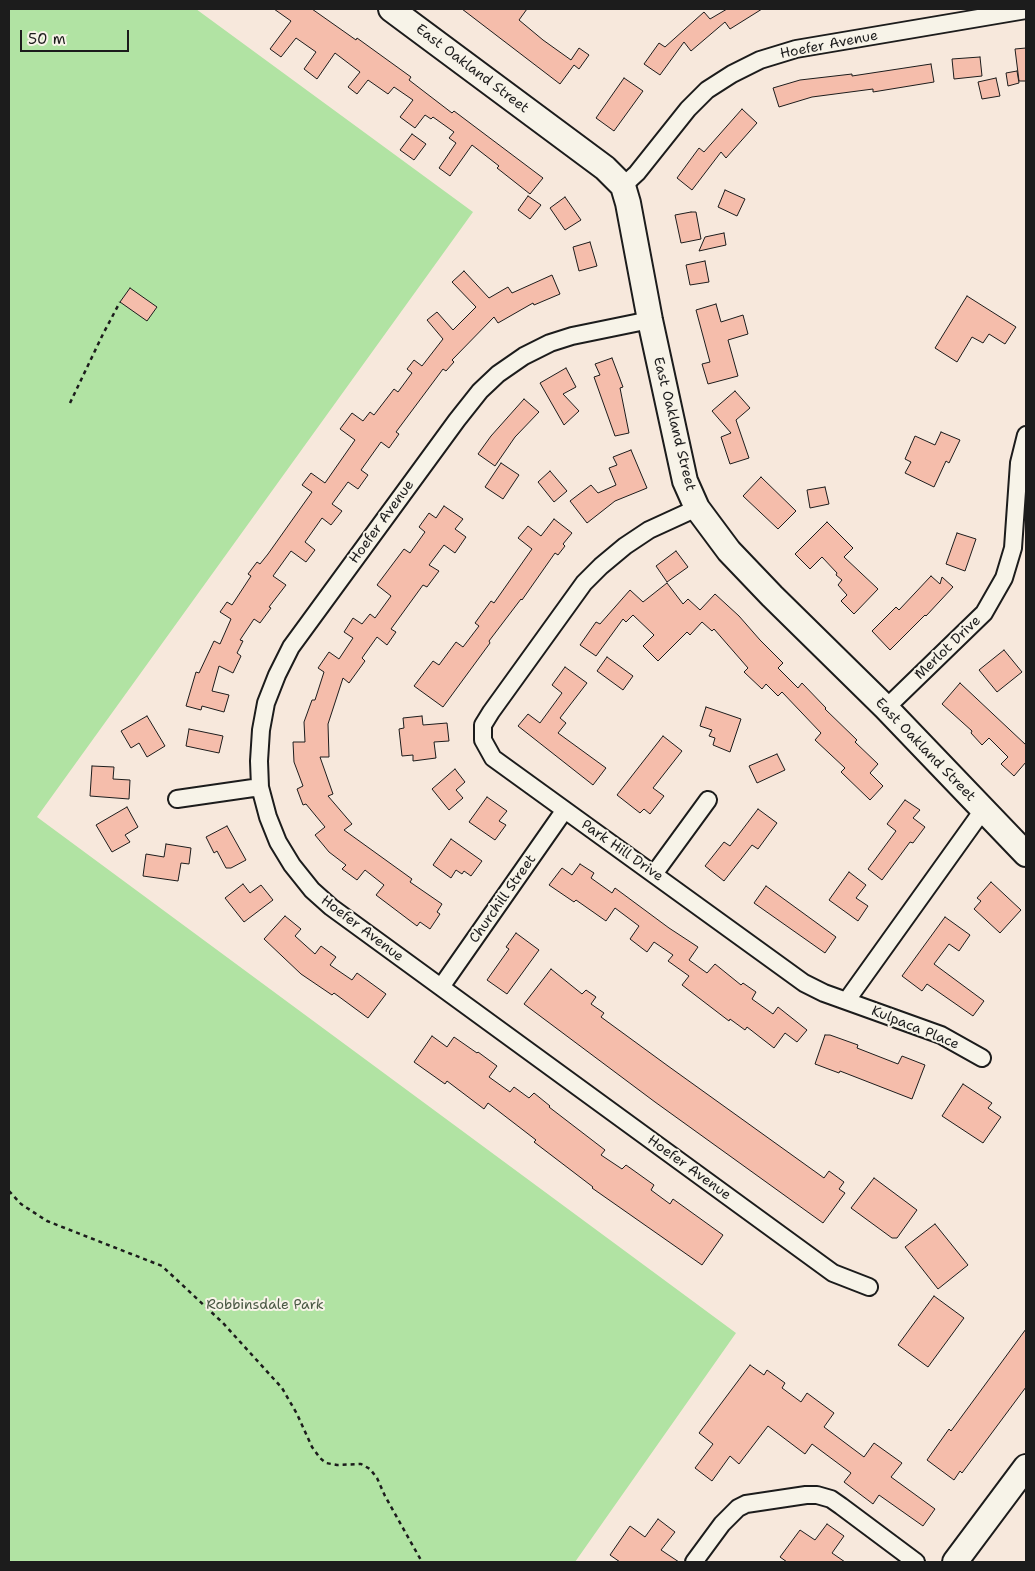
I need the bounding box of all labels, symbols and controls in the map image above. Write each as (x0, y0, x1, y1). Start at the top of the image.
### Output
scale bar (22, 20, 131, 52)
street label: East Oakland Street (412, 21, 532, 117)
street label: Hoefer Avenue (779, 27, 879, 63)
text: 50 m (28, 29, 66, 49)
street label: East Oakland Street (649, 355, 699, 493)
street label: Hoefer Avenue (346, 477, 418, 567)
street label: Merlot Drive (912, 612, 984, 684)
street label: East Oakland Street (871, 695, 979, 805)
street label: Park Hill Drive (578, 817, 666, 885)
street label: Churchill Street (466, 851, 540, 947)
street label: Hoefer Avenue (317, 892, 407, 966)
street label: Kulpaca Place (869, 1003, 961, 1053)
street label: Hoefer Avenue (644, 1132, 734, 1204)
park label: Robbinsdale Park (206, 1297, 324, 1313)

